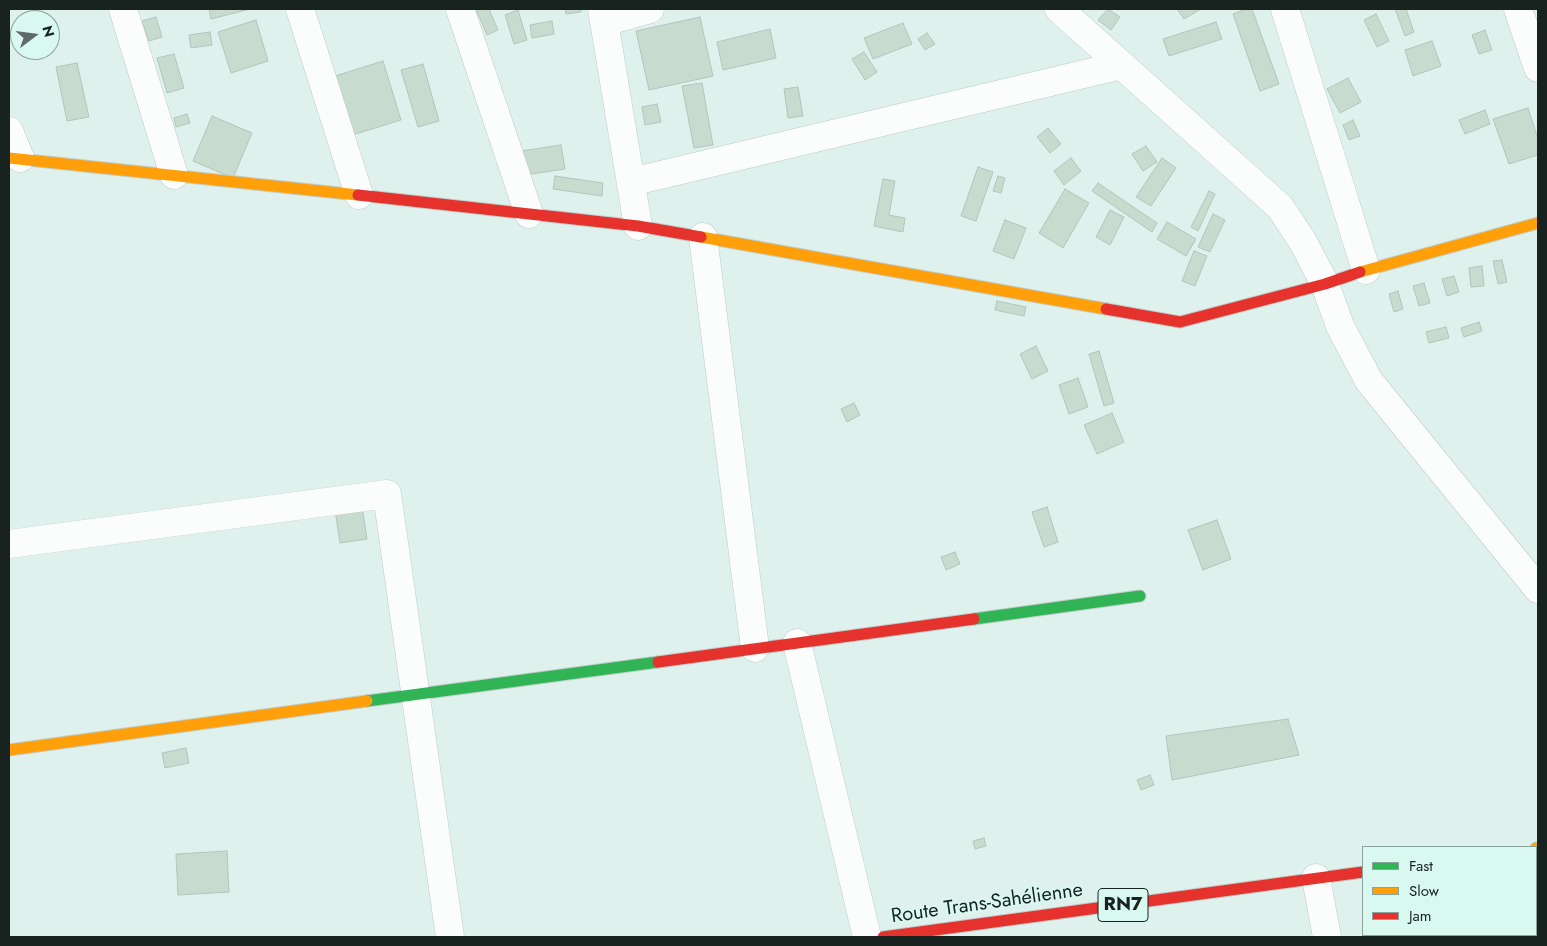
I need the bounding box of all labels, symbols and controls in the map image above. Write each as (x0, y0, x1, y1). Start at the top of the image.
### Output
north arrow (10, 10, 60, 60)
text: N (37, 23, 60, 39)
legend (1362, 846, 1537, 936)
text: Fast (1409, 855, 1433, 877)
street label: Route Trans-Sahélienne (890, 879, 1084, 929)
text: Slow (1409, 880, 1439, 902)
road number: RN7 (1098, 888, 1148, 922)
text: Jam (1409, 905, 1432, 927)

